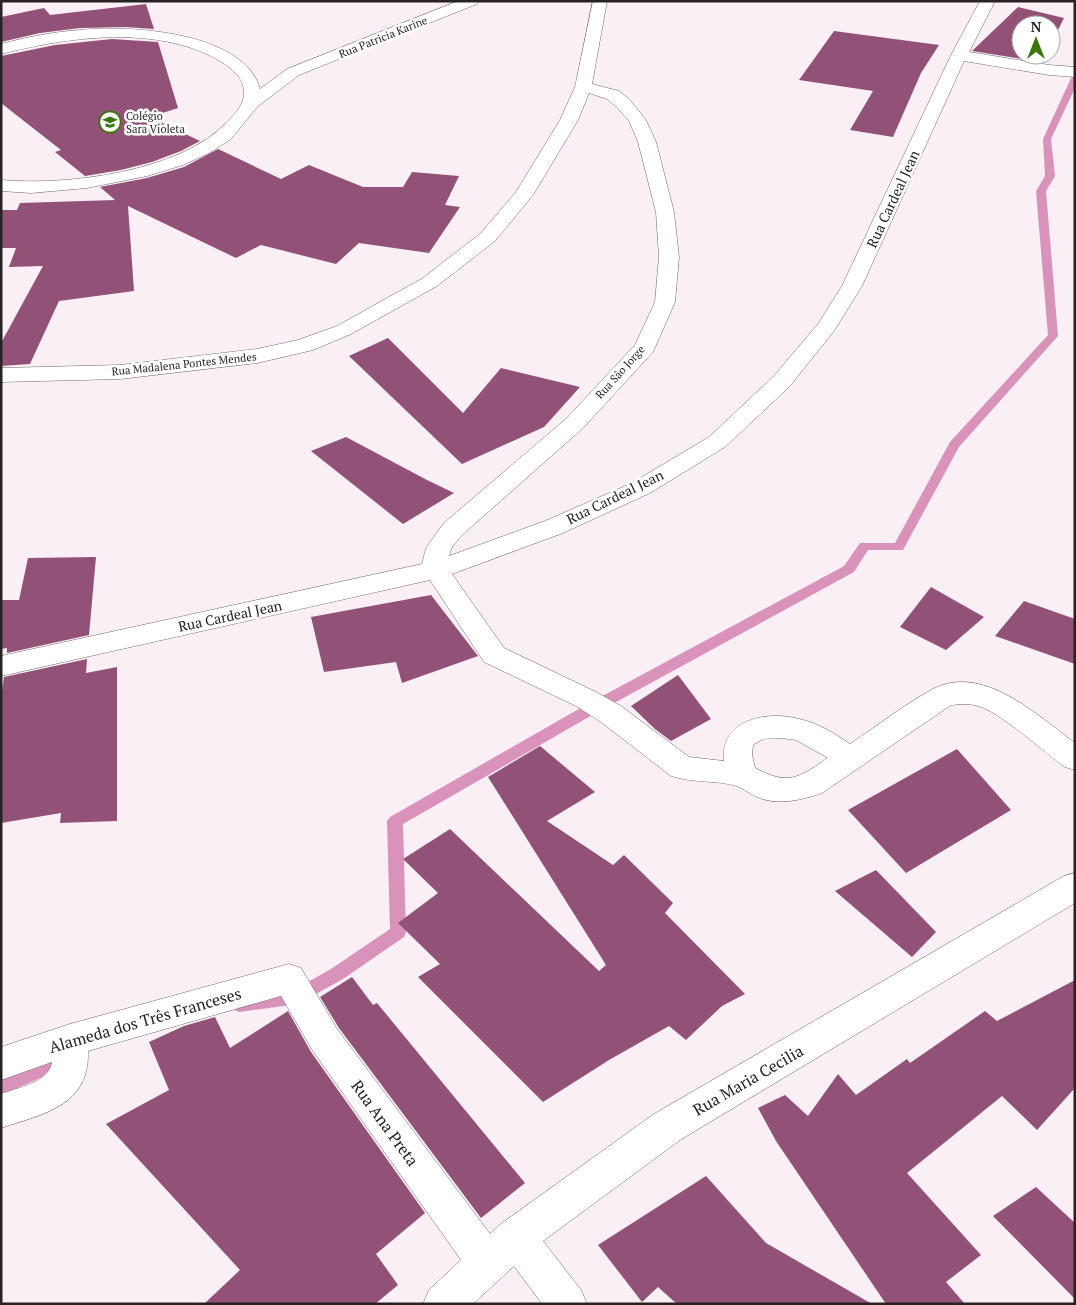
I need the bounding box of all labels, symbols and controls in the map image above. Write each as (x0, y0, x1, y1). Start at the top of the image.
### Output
street label: Rua Patricia Karine (337, 13, 430, 61)
north arrow (1011, 15, 1061, 65)
text: N (1031, 17, 1042, 36)
place label: Colégio Sara Violeta (126, 109, 185, 136)
school or university icon: Colégio Sara Violeta (98, 110, 122, 134)
street label: Rua Cardeal Jean (862, 146, 924, 251)
street label: Rua Sâo Jorge (592, 342, 648, 402)
street label: Rua Madalena Pontes Mendes (111, 349, 257, 379)
street label: Rua Cardeal Jean (563, 465, 667, 528)
street label: Rua Cardeal Jean (176, 595, 284, 636)
street label: Alameda dos Três Franceses (46, 982, 244, 1058)
street label: Rua Maria Cecilia (689, 1039, 807, 1121)
street label: Rua Ana Preta (346, 1076, 424, 1170)

